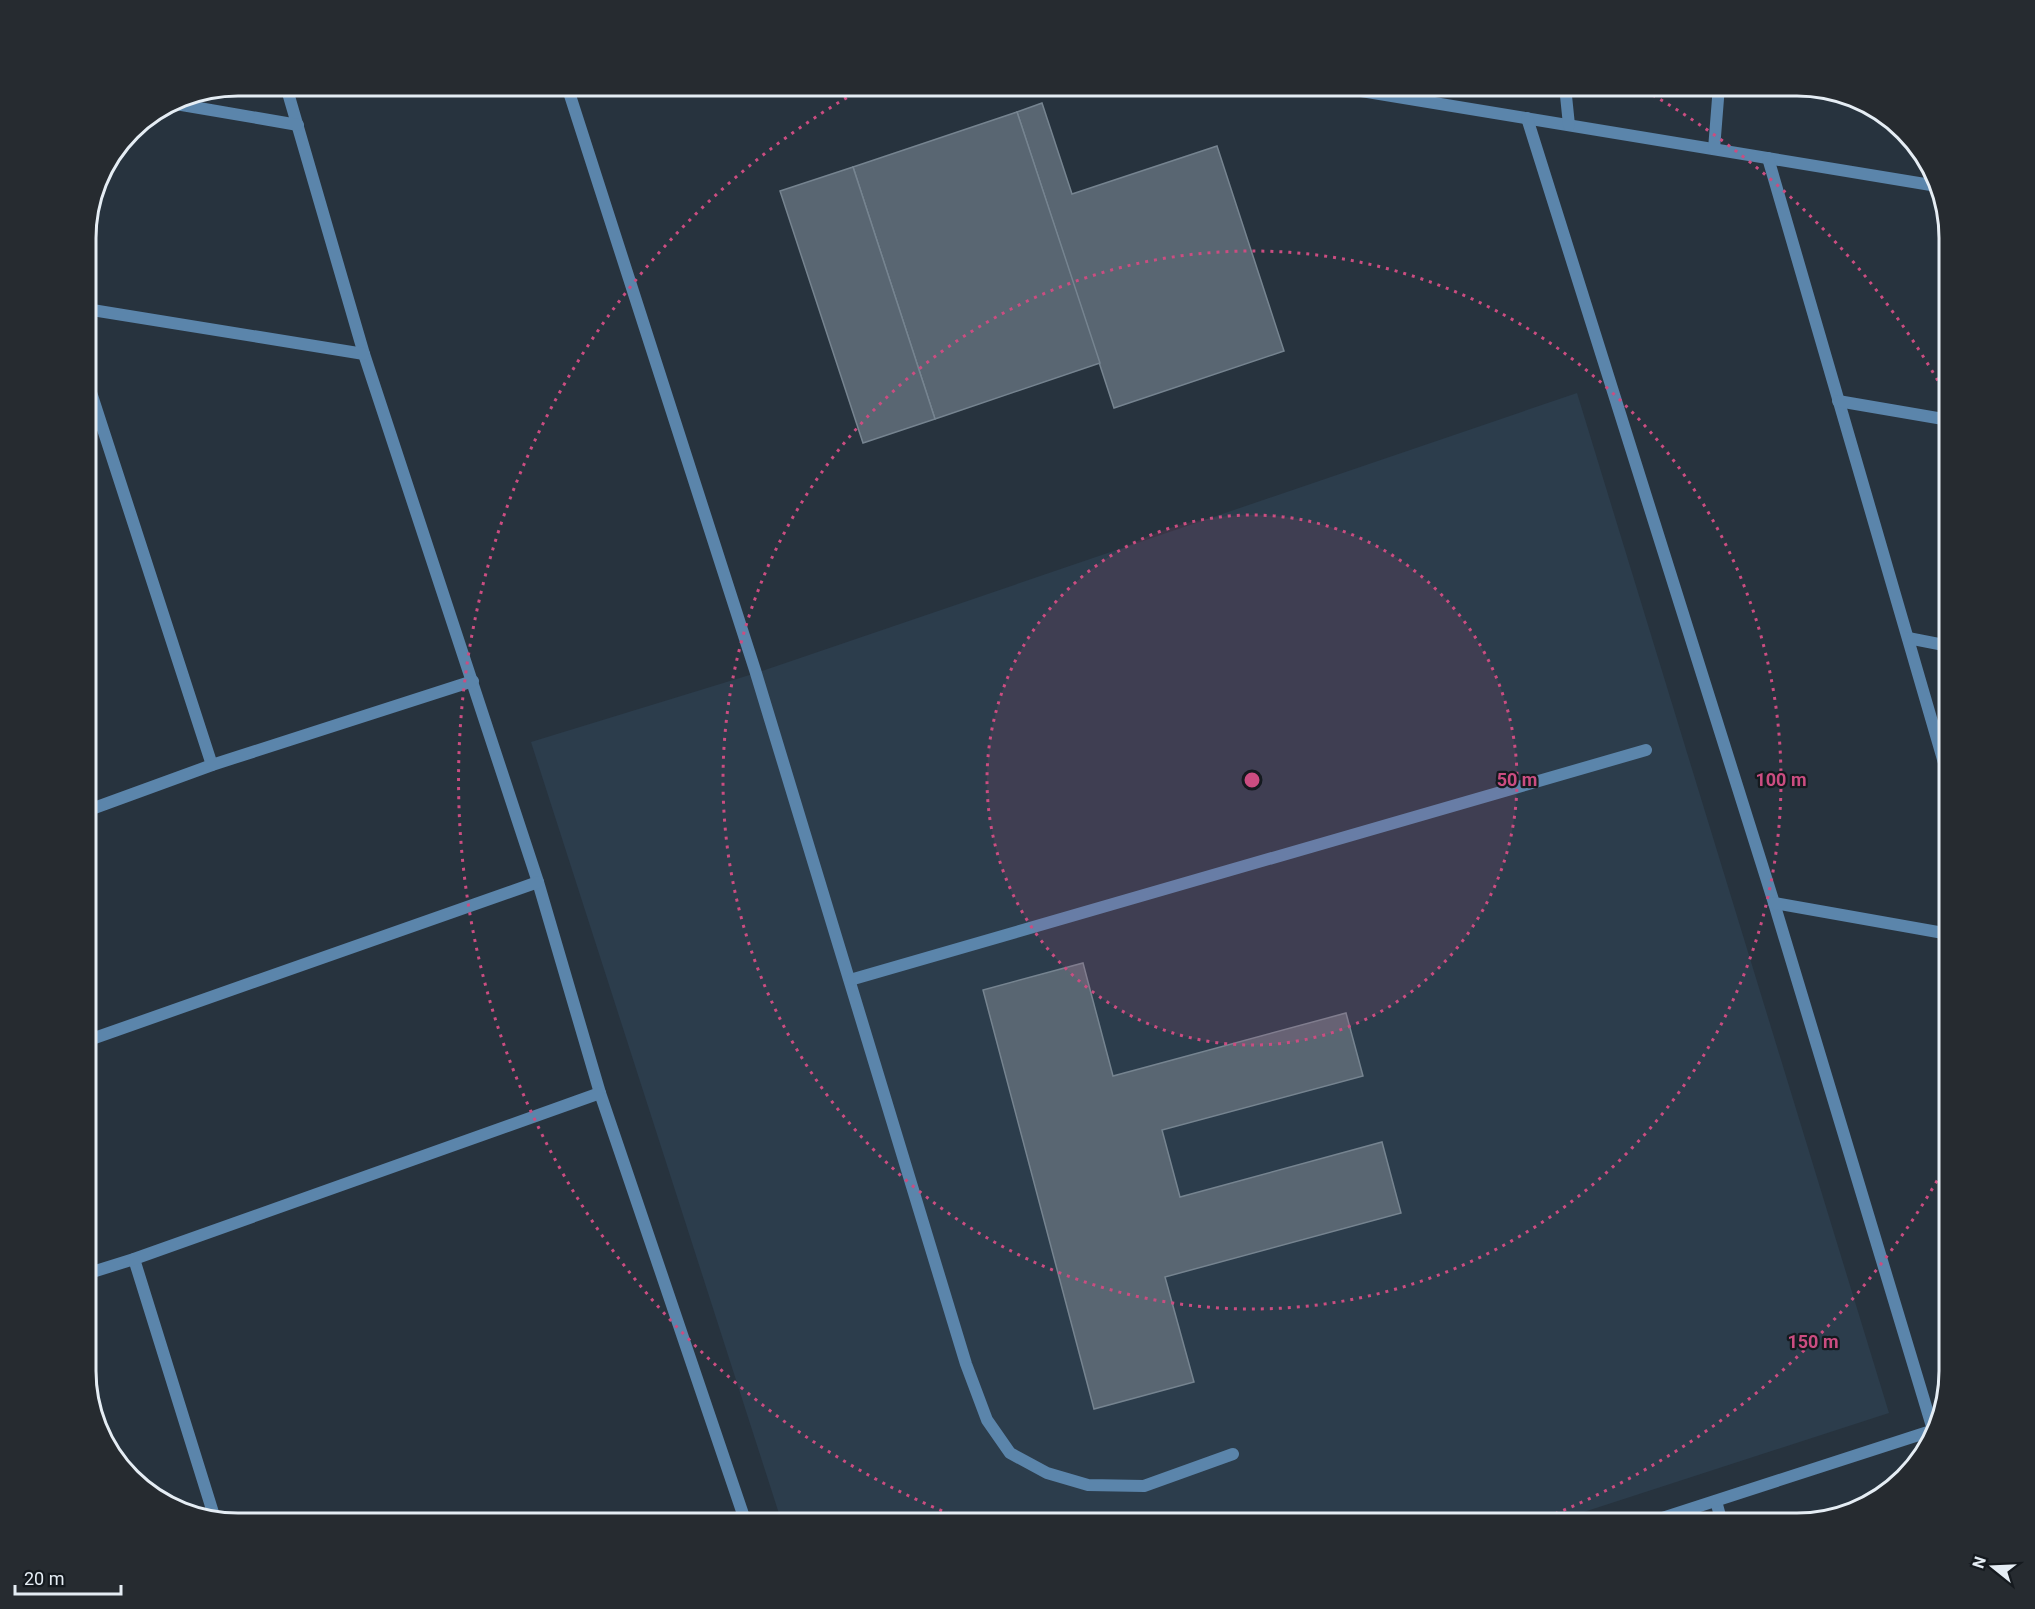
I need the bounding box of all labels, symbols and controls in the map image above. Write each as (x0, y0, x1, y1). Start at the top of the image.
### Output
text: 50 m (1497, 769, 1537, 790)
text: 100 m (1755, 769, 1807, 790)
centre of rings (1242, 770, 1262, 790)
text: 150 m (1787, 1331, 1839, 1352)
north arrow (1963, 1537, 2023, 1597)
text: N (1968, 1554, 1990, 1571)
scale bar (15, 1558, 122, 1596)
text: 20 m (24, 1568, 64, 1589)

